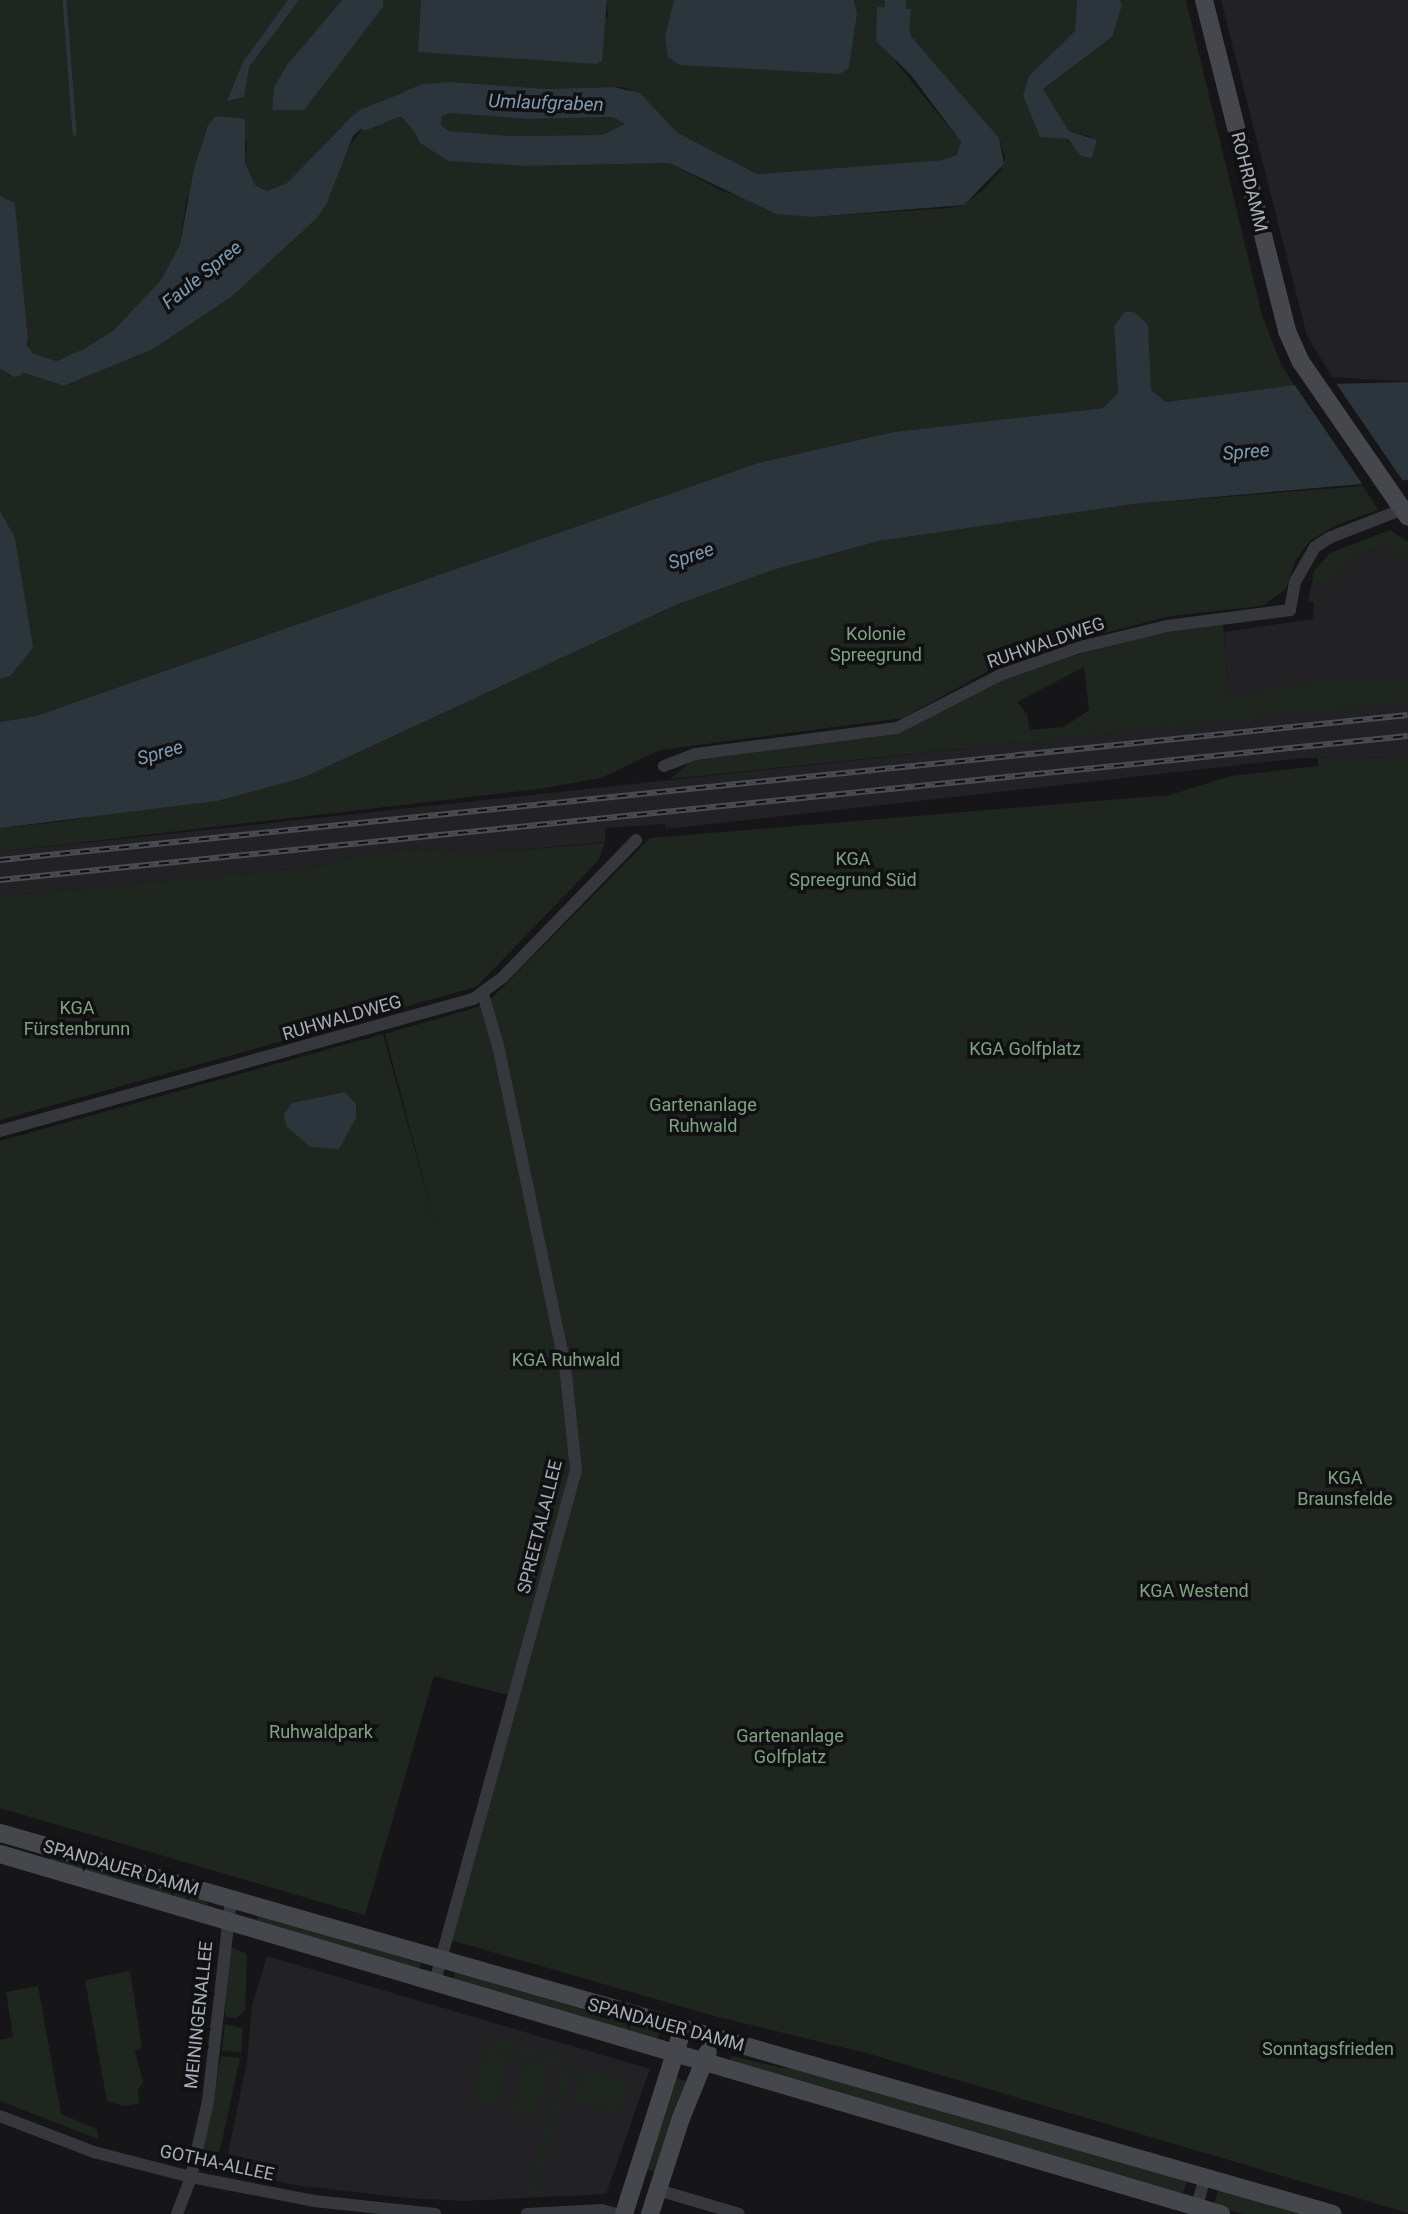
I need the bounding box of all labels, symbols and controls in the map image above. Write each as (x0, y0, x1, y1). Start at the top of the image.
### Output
water label: Umlaufgraben (488, 90, 604, 116)
street label: ROHRDAMM (1226, 130, 1272, 234)
water label: Faule Spree (158, 236, 246, 314)
water label: Spree (1222, 439, 1270, 465)
water label: Spree (665, 538, 717, 574)
street label: RUHWALDWEG (984, 613, 1108, 673)
park label: Kolonie Spreegrund (830, 624, 922, 666)
water label: Spree (134, 736, 186, 770)
park label: KGA Spreegrund Süd (789, 849, 917, 892)
street label: RUHWALDWEG (280, 991, 404, 1045)
park label: KGA Fürstenbrunn (24, 998, 130, 1040)
park label: KGA Golfplatz (969, 1038, 1081, 1060)
park label: Gartenanlage Ruhwald (649, 1095, 757, 1138)
park label: KGA Ruhwald (512, 1349, 620, 1371)
street label: SPREETALALLEE (513, 1458, 567, 1596)
park label: KGA Braunsfelde (1297, 1468, 1393, 1510)
park label: KGA Westend (1139, 1580, 1249, 1602)
park label: Ruhwaldpark (269, 1721, 373, 1743)
park label: Gartenanlage Golfplatz (736, 1726, 844, 1768)
street label: SPANDAUER DAMM (41, 1835, 201, 1901)
street label: MEININGENALLEE (180, 1940, 218, 2090)
street label: SPANDAUER DAMM (585, 1994, 747, 2056)
park label: Sonntagsfrieden (1262, 2038, 1394, 2060)
street label: GOTHA-ALLEE (158, 2140, 276, 2186)

